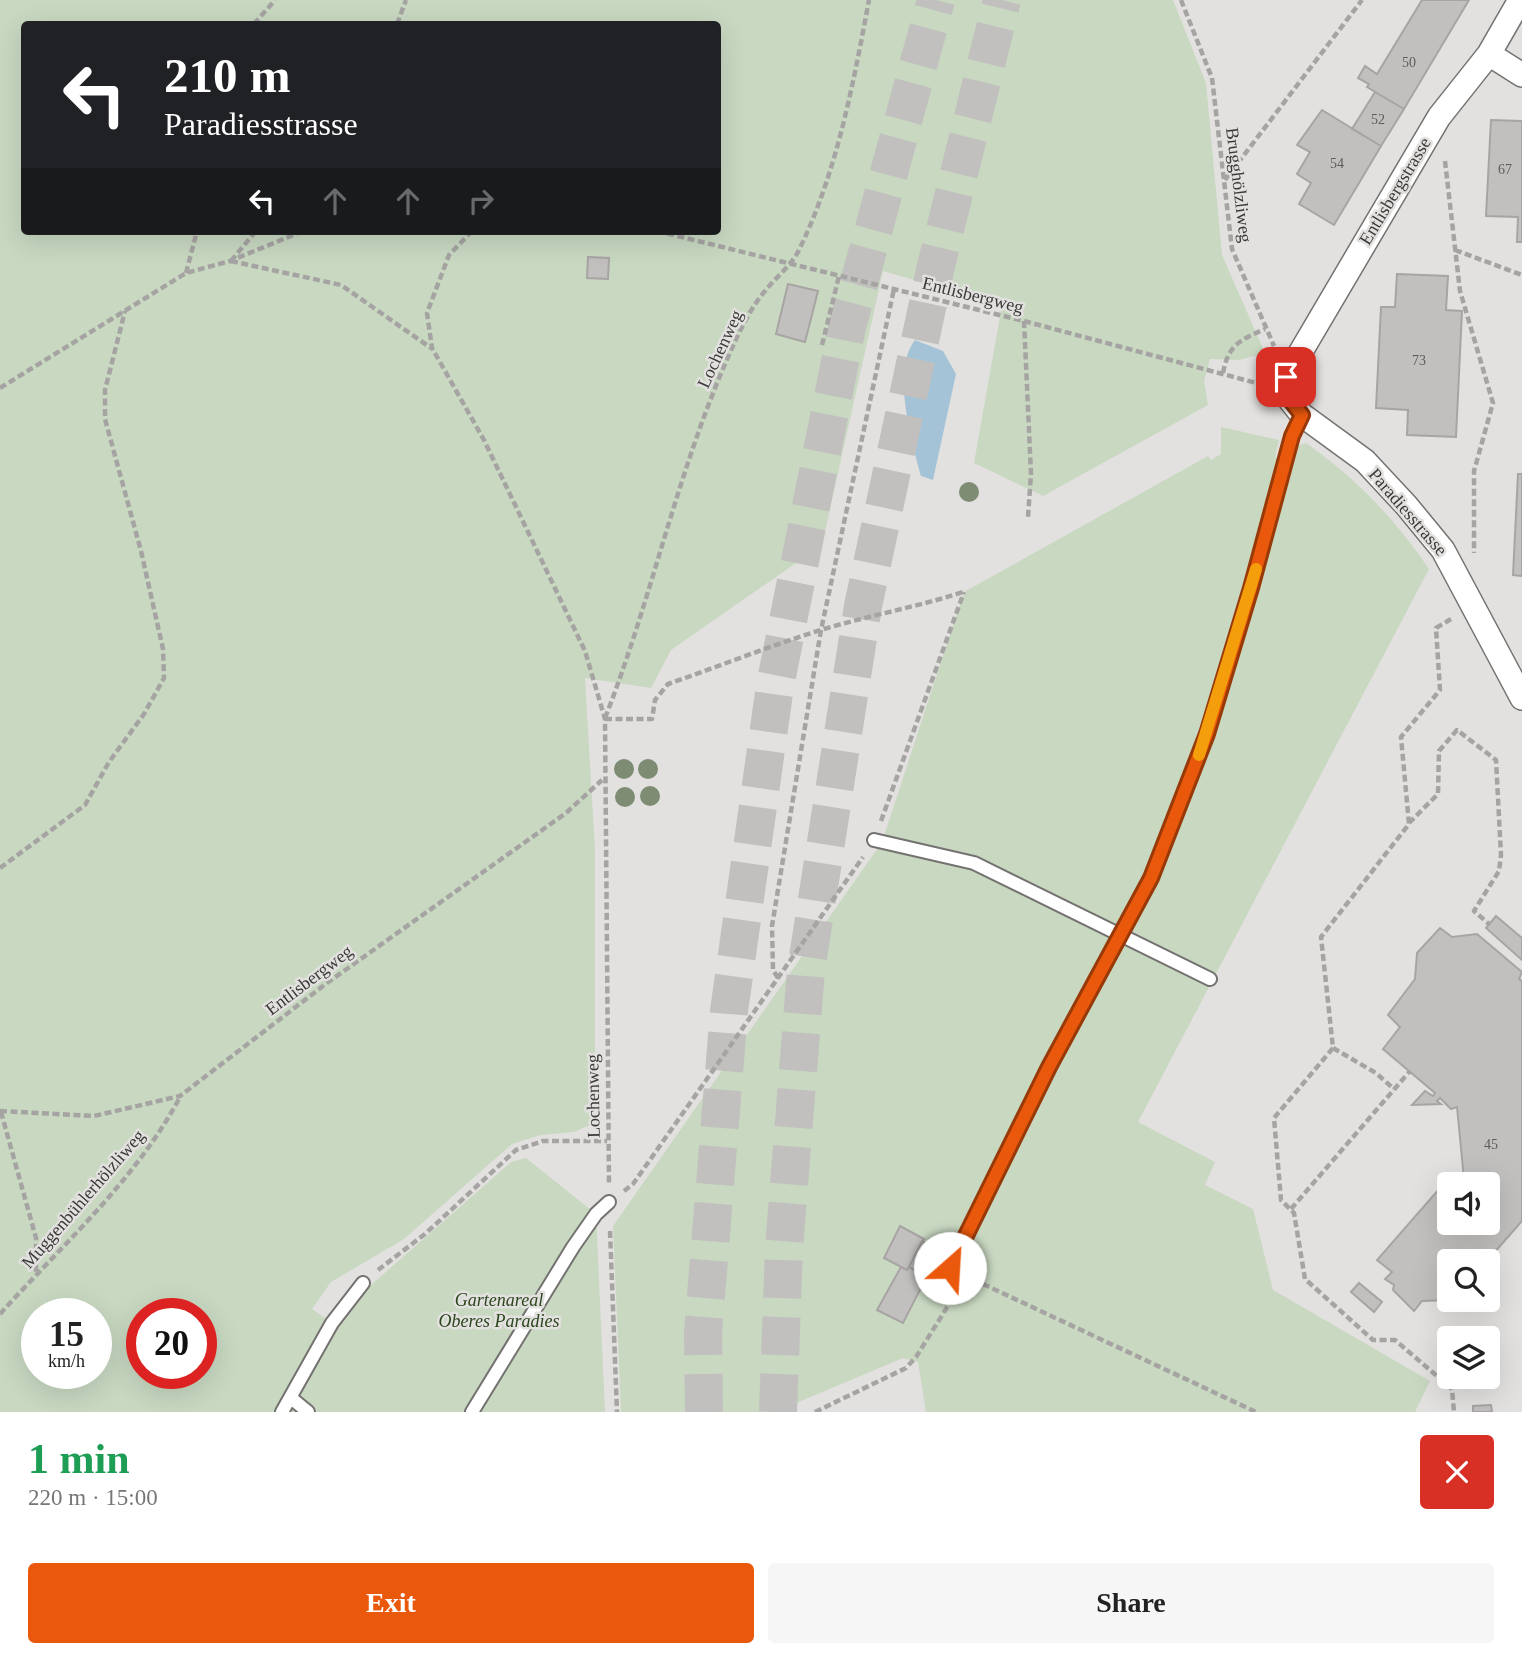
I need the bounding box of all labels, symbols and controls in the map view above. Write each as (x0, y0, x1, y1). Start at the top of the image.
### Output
text: 210 m (164, 48, 291, 103)
icon: left (49, 49, 140, 140)
house number: 50 (1402, 55, 1416, 70)
text: Paradiesstrasse (164, 106, 358, 142)
house number: 52 (1371, 112, 1385, 127)
street label: Brugghölzliweg (1222, 126, 1256, 244)
street label: Entlisbergstrasse (1355, 134, 1435, 248)
house number: 54 (1330, 156, 1344, 171)
house number: 67 (1498, 162, 1512, 177)
icon: left (243, 182, 281, 220)
icon: ahead (316, 182, 354, 220)
icon: ahead (389, 182, 427, 220)
icon: right (462, 182, 500, 220)
street label: Entlisbergweg (920, 273, 1026, 317)
street label: Lochenweg (693, 307, 747, 391)
pin (1256, 347, 1316, 407)
house number: 73 (1412, 353, 1426, 368)
icon: arrive (1267, 358, 1305, 396)
street label: Paradiesstrasse (1365, 464, 1451, 560)
street label: Entlisbergweg (262, 941, 356, 1019)
street label: Lochenweg (582, 1054, 604, 1138)
street label: Muggenbühlerhölzliweg (17, 1126, 149, 1272)
house number: 45 (1484, 1137, 1498, 1152)
map controls (1437, 1172, 1500, 1389)
button: sound (1437, 1172, 1500, 1235)
position arrow (913, 1231, 987, 1305)
button: search (1437, 1249, 1500, 1312)
park label: Gartenareal Oberes Paradies (439, 1290, 559, 1331)
speed limit sign: 20 (126, 1298, 217, 1389)
text: 15 (49, 1315, 84, 1354)
button: layers (1437, 1326, 1500, 1389)
text: km/h (48, 1351, 85, 1371)
button: close (1420, 1435, 1494, 1509)
text: 1 min (28, 1436, 130, 1482)
text: 220 m · 15:00 (28, 1485, 158, 1510)
button: Exit (28, 1563, 754, 1643)
button: Share (768, 1563, 1494, 1643)

